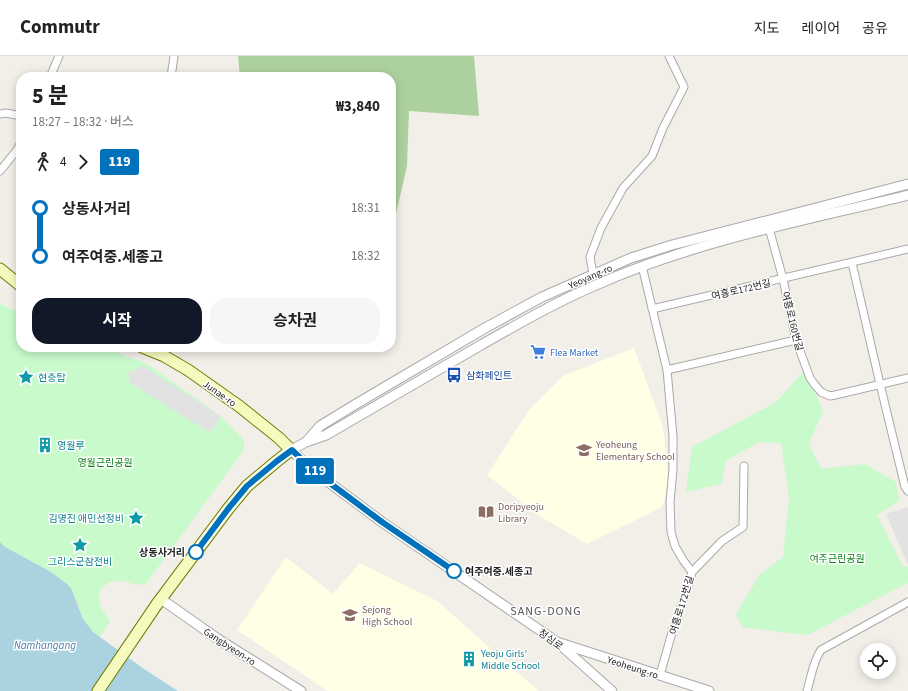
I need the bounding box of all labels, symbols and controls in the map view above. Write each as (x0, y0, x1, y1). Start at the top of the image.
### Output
text: Commutr (20, 14, 100, 41)
text: 지도 (754, 19, 780, 39)
text: 레이어 (802, 19, 840, 39)
text: 공유 (862, 19, 888, 39)
text: 5 분 (32, 80, 68, 112)
text: ₩3,840 (336, 96, 380, 117)
text: 18:27 – 18:32 · 버스 (32, 113, 134, 131)
icon: walk (32, 151, 54, 173)
icon: forward (72, 151, 94, 173)
text: 119 (108, 152, 131, 172)
text: 4 (60, 153, 66, 171)
text: 상동사거리 (62, 199, 131, 220)
text: 18:31 (351, 199, 380, 217)
text: 여주여중.세종고 (62, 247, 163, 268)
text: 18:32 (351, 247, 380, 265)
street label: Yeoyang-ro (565, 261, 615, 293)
street label: 여흥로172번길 (710, 276, 772, 304)
street label: 여흥로160번길 (778, 290, 806, 352)
button: 시작 (32, 298, 202, 344)
button: 승차권 (210, 298, 380, 344)
supermarket icon: Flea Market (529, 343, 547, 361)
place label: Flea Market (550, 346, 599, 360)
bus stop icon: 삼화페인트 (445, 366, 463, 384)
place icon: 현충탑 (17, 368, 35, 386)
place label: 삼화페인트 (466, 369, 512, 383)
place label: 현충탑 (38, 371, 66, 385)
street label: Junae-ro (200, 377, 239, 410)
building icon: 영월루 (36, 436, 54, 454)
place label: Yeoheung Elementary School (595, 438, 675, 464)
place label: 영월루 (57, 439, 85, 453)
school or university icon: Yeoheung Elementary School (575, 441, 593, 459)
park label: 영월근린공원 (77, 456, 133, 470)
line badge: 119 (292, 458, 338, 484)
text: 119 (304, 461, 326, 481)
place label: Doripyeoju Library (498, 500, 544, 526)
library icon: Doripyeoju Library (477, 503, 495, 521)
place icon: 김명진 애민선정비 (127, 509, 145, 527)
place label: 김명진 애민선정비 (48, 512, 124, 526)
place icon: 그리스군참전비 (71, 536, 89, 554)
marker: 상동사거리 (188, 544, 204, 560)
place label: 상동사거리 (139, 546, 185, 560)
park label: 여주근린공원 (809, 552, 865, 566)
place label: 그리스군참전비 (48, 555, 112, 569)
marker: 여주여중.세종고 (446, 563, 462, 579)
place label: 여주여중.세종고 (465, 565, 533, 579)
street label: 여흥로172번길 (666, 574, 698, 636)
place label: Sejong High School (362, 603, 413, 629)
district label: SANG-DONG (510, 603, 582, 620)
school or university icon: Sejong High School (341, 606, 359, 624)
street label: Gangbyeon-ro (201, 625, 258, 669)
street label: 청심로 (535, 626, 566, 654)
water label: Namhangang (14, 638, 76, 653)
map controls (860, 643, 896, 679)
button: locate (860, 643, 896, 679)
place label: Yeoju Girls’ Middle School (480, 647, 541, 673)
building icon: Yeoju Girls’ Middle School (460, 650, 478, 668)
street label: Yeoheung-ro (604, 653, 660, 683)

